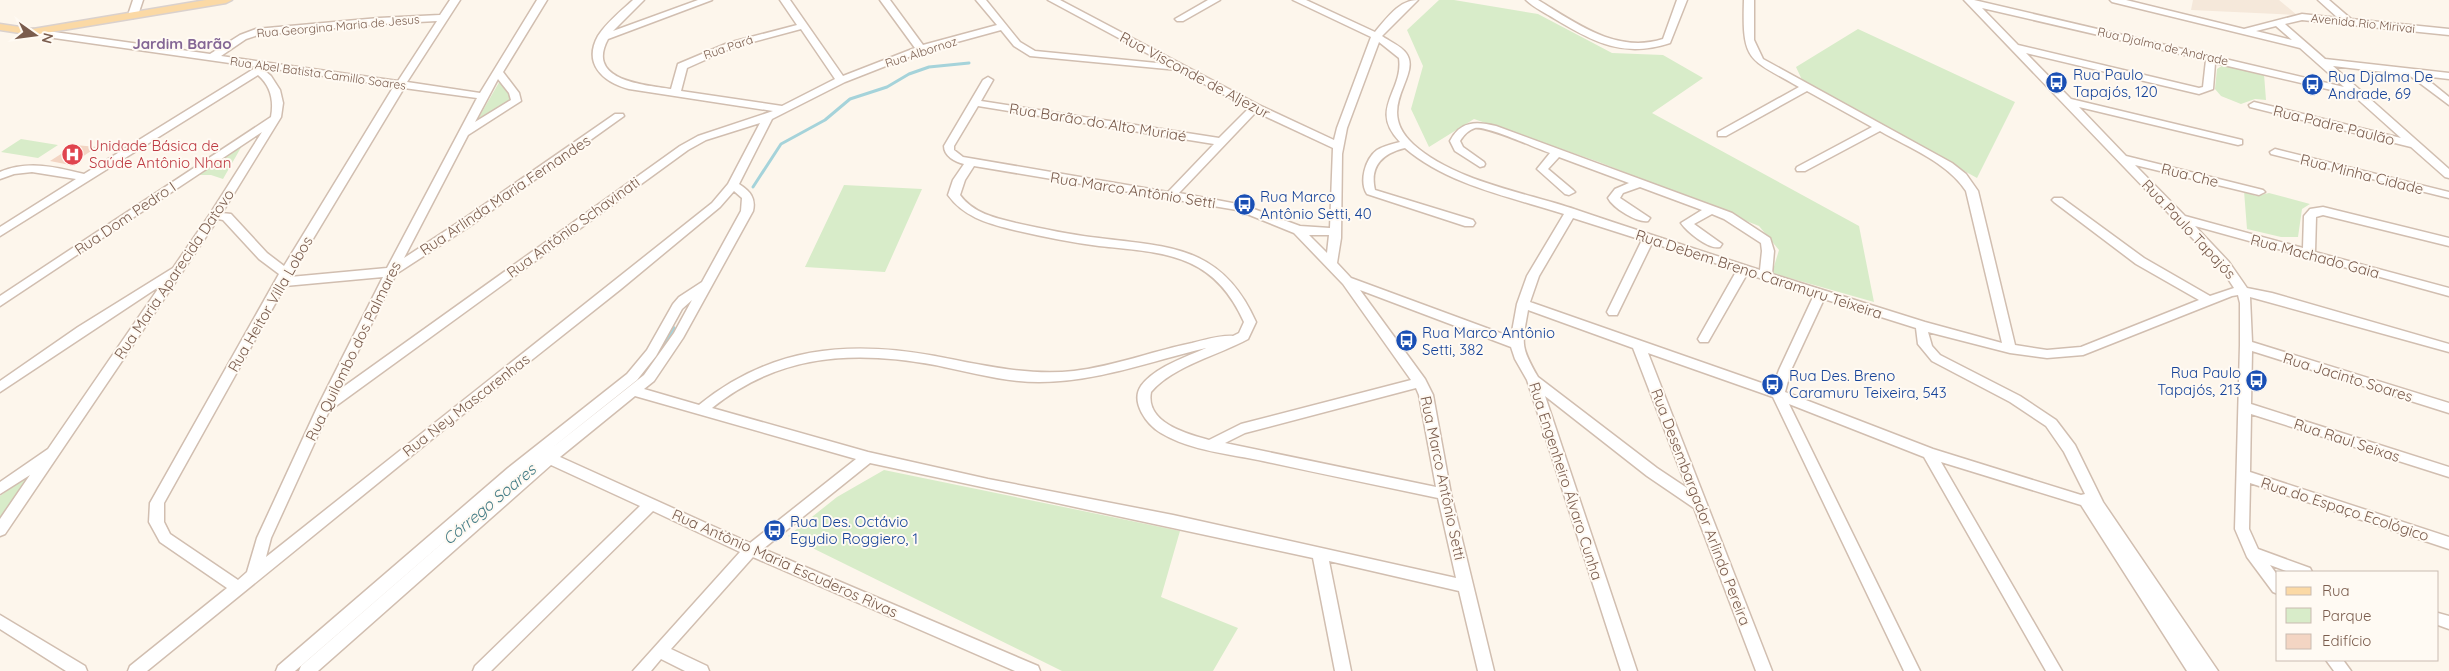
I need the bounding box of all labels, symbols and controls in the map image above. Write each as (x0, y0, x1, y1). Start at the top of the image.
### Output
north arrow (10, 10, 60, 60)
street label: Avenida Rio Mirivai (2310, 10, 2416, 36)
street label: Rua Georgina Maria de Jesus (256, 11, 421, 41)
street label: Rua Djalma de Andrade (2096, 24, 2230, 68)
street label: Rua Visconde de Aljezur (1117, 27, 1274, 123)
text: N (38, 31, 58, 45)
street label: Rua Pará (701, 32, 755, 62)
street label: Rua Albornoz (883, 33, 959, 71)
district label: Jardim Barão (132, 34, 232, 53)
street label: Rua Abel Batista Camillo Soares (229, 53, 407, 93)
place label: Rua Paulo Tapajós, 120 (2073, 65, 2158, 101)
place label: Rua Djalma De Andrade, 69 (2328, 67, 2433, 103)
bus stop icon: Rua Paulo Tapajós, 120 (2045, 71, 2069, 95)
bus stop icon: Rua Djalma De Andrade, 69 (2300, 73, 2324, 97)
street label: Rua Barão do Alto Muriaé (1008, 99, 1188, 145)
street label: Rua Padre Paulão (2271, 101, 2397, 149)
street label: Rua Arlinda Maria Fernandes (416, 131, 594, 259)
place label: Unidade Básica de Saúde Antônio Nhan (89, 136, 231, 172)
hospital icon: Unidade Básica de Saúde Antônio Nhan (61, 142, 85, 166)
street label: Rua Minha Cidade (2298, 149, 2426, 199)
street label: Rua Che (2159, 159, 2221, 191)
street label: Rua Marco Antônio Setti (1049, 168, 1217, 212)
street label: Rua Antônio Schavinati (503, 172, 643, 282)
street label: Rua Paulo Tapajós (2138, 175, 2240, 283)
street label: Rua Dom Pedro I (71, 177, 179, 259)
street label: Rua Maria Aparecida Datovo (110, 185, 238, 363)
place label: Rua Marco Antônio Setti, 40 (1260, 187, 1372, 223)
bus stop icon: Rua Marco Antônio Setti, 40 (1232, 193, 1256, 217)
street label: Rua Debem Breno Caramuru Teixeira (1633, 225, 1885, 323)
street label: Rua Machado Gaia (2248, 230, 2382, 282)
street label: Rua Heitor Villa Lobos (223, 233, 317, 375)
street label: Rua Quilombo dos Palmares (301, 258, 405, 444)
place label: Rua Marco Antônio Setti, 382 (1422, 323, 1555, 359)
bus stop icon: Rua Marco Antônio Setti, 382 (1394, 329, 1418, 353)
street label: Rua Jacinto Soares (2281, 348, 2415, 406)
street label: Rua Ney Mascarenhas (399, 349, 533, 461)
place label: Rua Paulo Tapajós, 213 (2157, 363, 2241, 399)
place label: Rua Des. Breno Caramuru Teixeira, 543 (1789, 366, 1947, 402)
bus stop icon: Rua Paulo Tapajós, 213 (2245, 369, 2269, 393)
bus stop icon: Rua Des. Breno Caramuru Teixeira, 543 (1761, 372, 1785, 396)
street label: Rua Engenheiro Álvaro Cunha (1525, 380, 1607, 582)
street label: Rua Desembargador Arlindo Pereira (1647, 386, 1755, 628)
street label: Rua Marco Antônio Setti (1416, 394, 1470, 562)
street label: Rua Raul Seixas (2292, 414, 2402, 466)
water label: Córrego Soares (438, 458, 541, 549)
street label: Rua do Espaço Ecológico (2259, 473, 2431, 545)
street label: Rua Antônio Maria Escuderos Rivas (669, 504, 901, 622)
place label: Rua Des. Octávio Egydio Roggiero, 1 (790, 512, 918, 548)
bus stop icon: Rua Des. Octávio Egydio Roggiero, 1 (762, 518, 786, 542)
legend (2276, 571, 2439, 661)
text: Rua (2322, 581, 2350, 600)
text: Parque (2322, 606, 2372, 625)
text: Edifício (2322, 631, 2371, 650)

